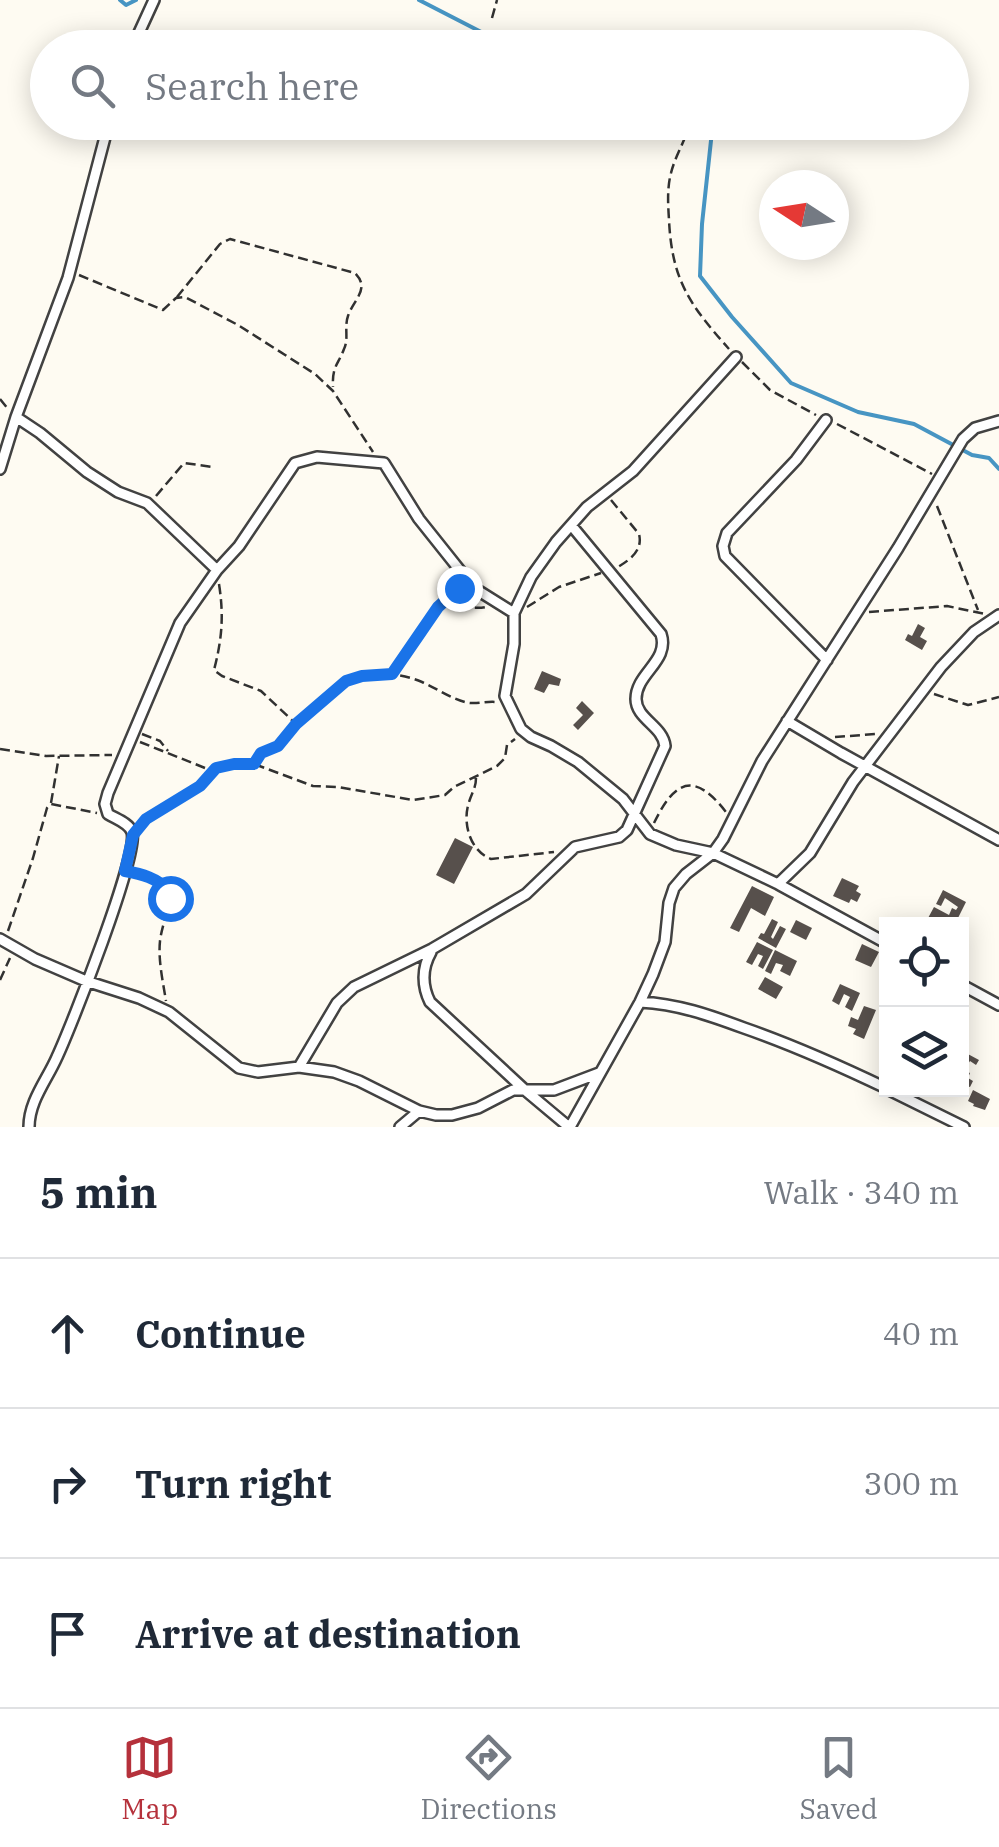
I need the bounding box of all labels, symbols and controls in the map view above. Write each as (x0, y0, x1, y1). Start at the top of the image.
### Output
search box (30, 30, 969, 140)
icon: search (65, 58, 120, 113)
text: Search here (145, 61, 359, 110)
north arrow (759, 170, 849, 260)
route end (437, 566, 483, 612)
route start (148, 876, 194, 922)
map controls (879, 917, 969, 1097)
button: locate (879, 917, 969, 1007)
button: layers (879, 1007, 969, 1097)
text: 5 min (40, 1165, 158, 1220)
text: Walk · 340 m (763, 1171, 959, 1213)
icon: ahead (40, 1306, 95, 1361)
text: Continue (135, 1309, 306, 1358)
text: 40 m (883, 1312, 959, 1354)
icon: right (40, 1456, 95, 1511)
text: Turn right (135, 1459, 331, 1508)
text: 300 m (863, 1462, 959, 1504)
icon: arrive (40, 1606, 95, 1661)
text: Arrive at destination (135, 1609, 521, 1658)
tab: Map (121, 1730, 178, 1827)
tab: Directions (420, 1730, 557, 1827)
tab: Saved (799, 1730, 878, 1827)

